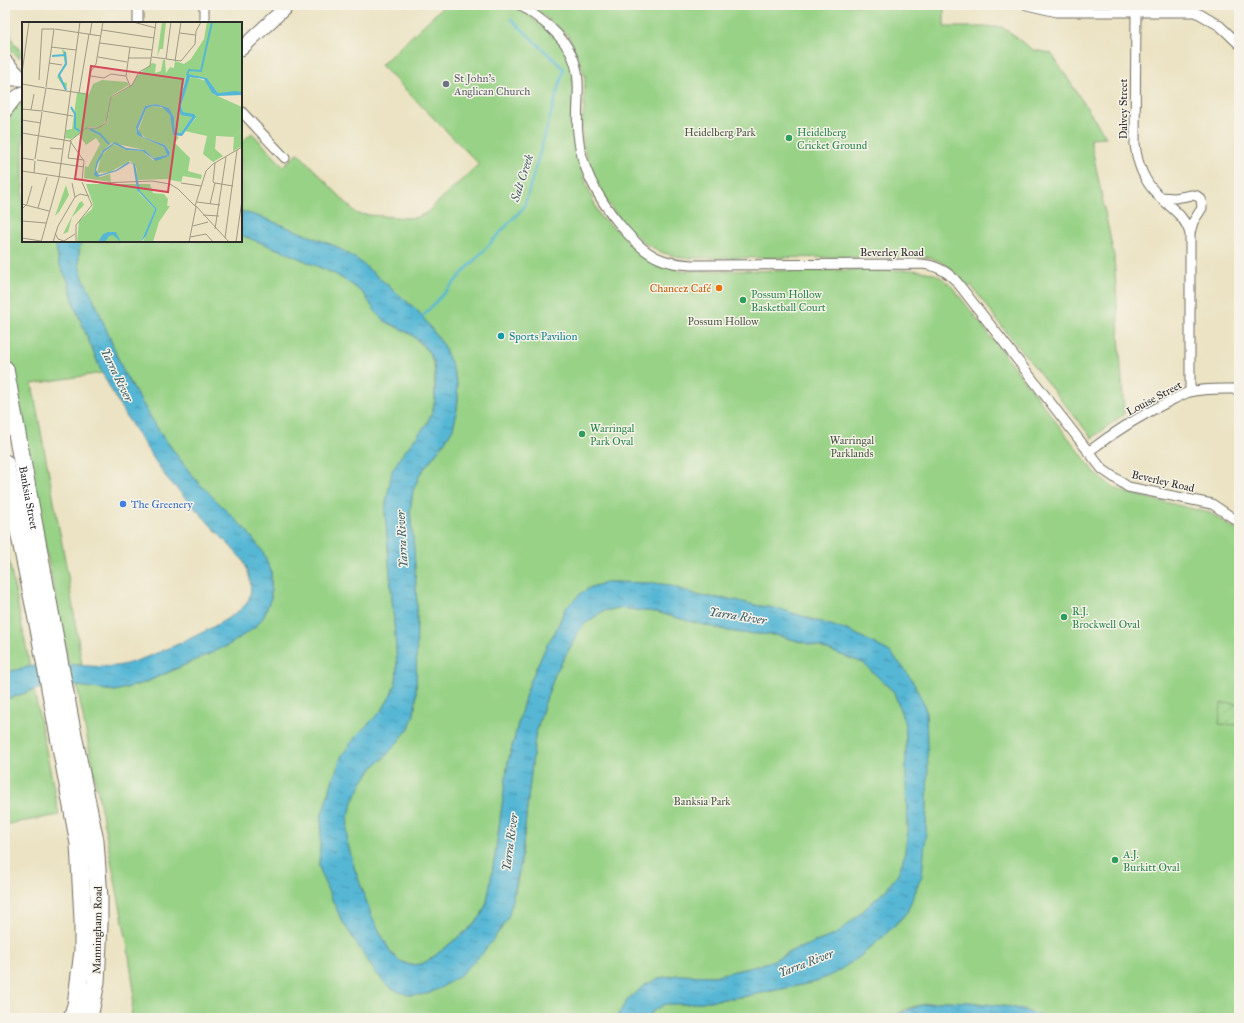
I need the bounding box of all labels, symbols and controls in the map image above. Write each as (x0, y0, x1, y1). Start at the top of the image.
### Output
inset map (22, 22, 242, 242)
place label: St John's Anglican Church (453, 72, 530, 98)
marker: St John's Anglican Church (441, 79, 451, 89)
street label: Dalvey Street (1117, 79, 1130, 139)
park label: Heidelberg Park (684, 126, 757, 139)
place label: Heidelberg Cricket Ground (797, 126, 868, 152)
marker: Heidelberg Cricket Ground (784, 133, 794, 143)
water label: Salt Creek (507, 152, 536, 204)
street label: Beverley Road (860, 246, 924, 259)
place label: Chancez Café (650, 282, 711, 295)
marker: Chancez Café (714, 283, 724, 293)
place label: Possum Hollow Basketball Court (751, 288, 826, 314)
marker: Possum Hollow Basketball Court (738, 295, 748, 305)
park label: Possum Hollow (688, 315, 759, 328)
place label: Sports Pavilion (509, 330, 577, 343)
marker: Sports Pavilion (496, 331, 506, 341)
water label: Yarra River (98, 346, 136, 405)
street label: Louise Street (1124, 378, 1184, 418)
place label: Warringal Park Oval (590, 422, 635, 448)
marker: Warringal Park Oval (577, 429, 587, 439)
park label: Warringal Parklands (830, 434, 874, 460)
street label: Banksia Street (16, 465, 41, 531)
street label: Beverley Road (1130, 468, 1196, 495)
place label: The Greenery (131, 498, 193, 511)
marker: The Greenery (118, 499, 128, 509)
water label: Yarra River (393, 509, 411, 568)
water label: Yarra River (708, 605, 769, 628)
place label: R.J. Brockwell Oval (1072, 605, 1140, 631)
marker: R.J. Brockwell Oval (1059, 612, 1069, 622)
park label: Banksia Park (674, 795, 731, 808)
water label: Yarra River (499, 811, 521, 872)
place label: A.J. Burkitt Oval (1122, 848, 1180, 874)
marker: A.J. Burkitt Oval (1110, 855, 1120, 865)
street label: Manningham Road (90, 886, 105, 974)
water label: Yarra River (776, 946, 836, 980)

